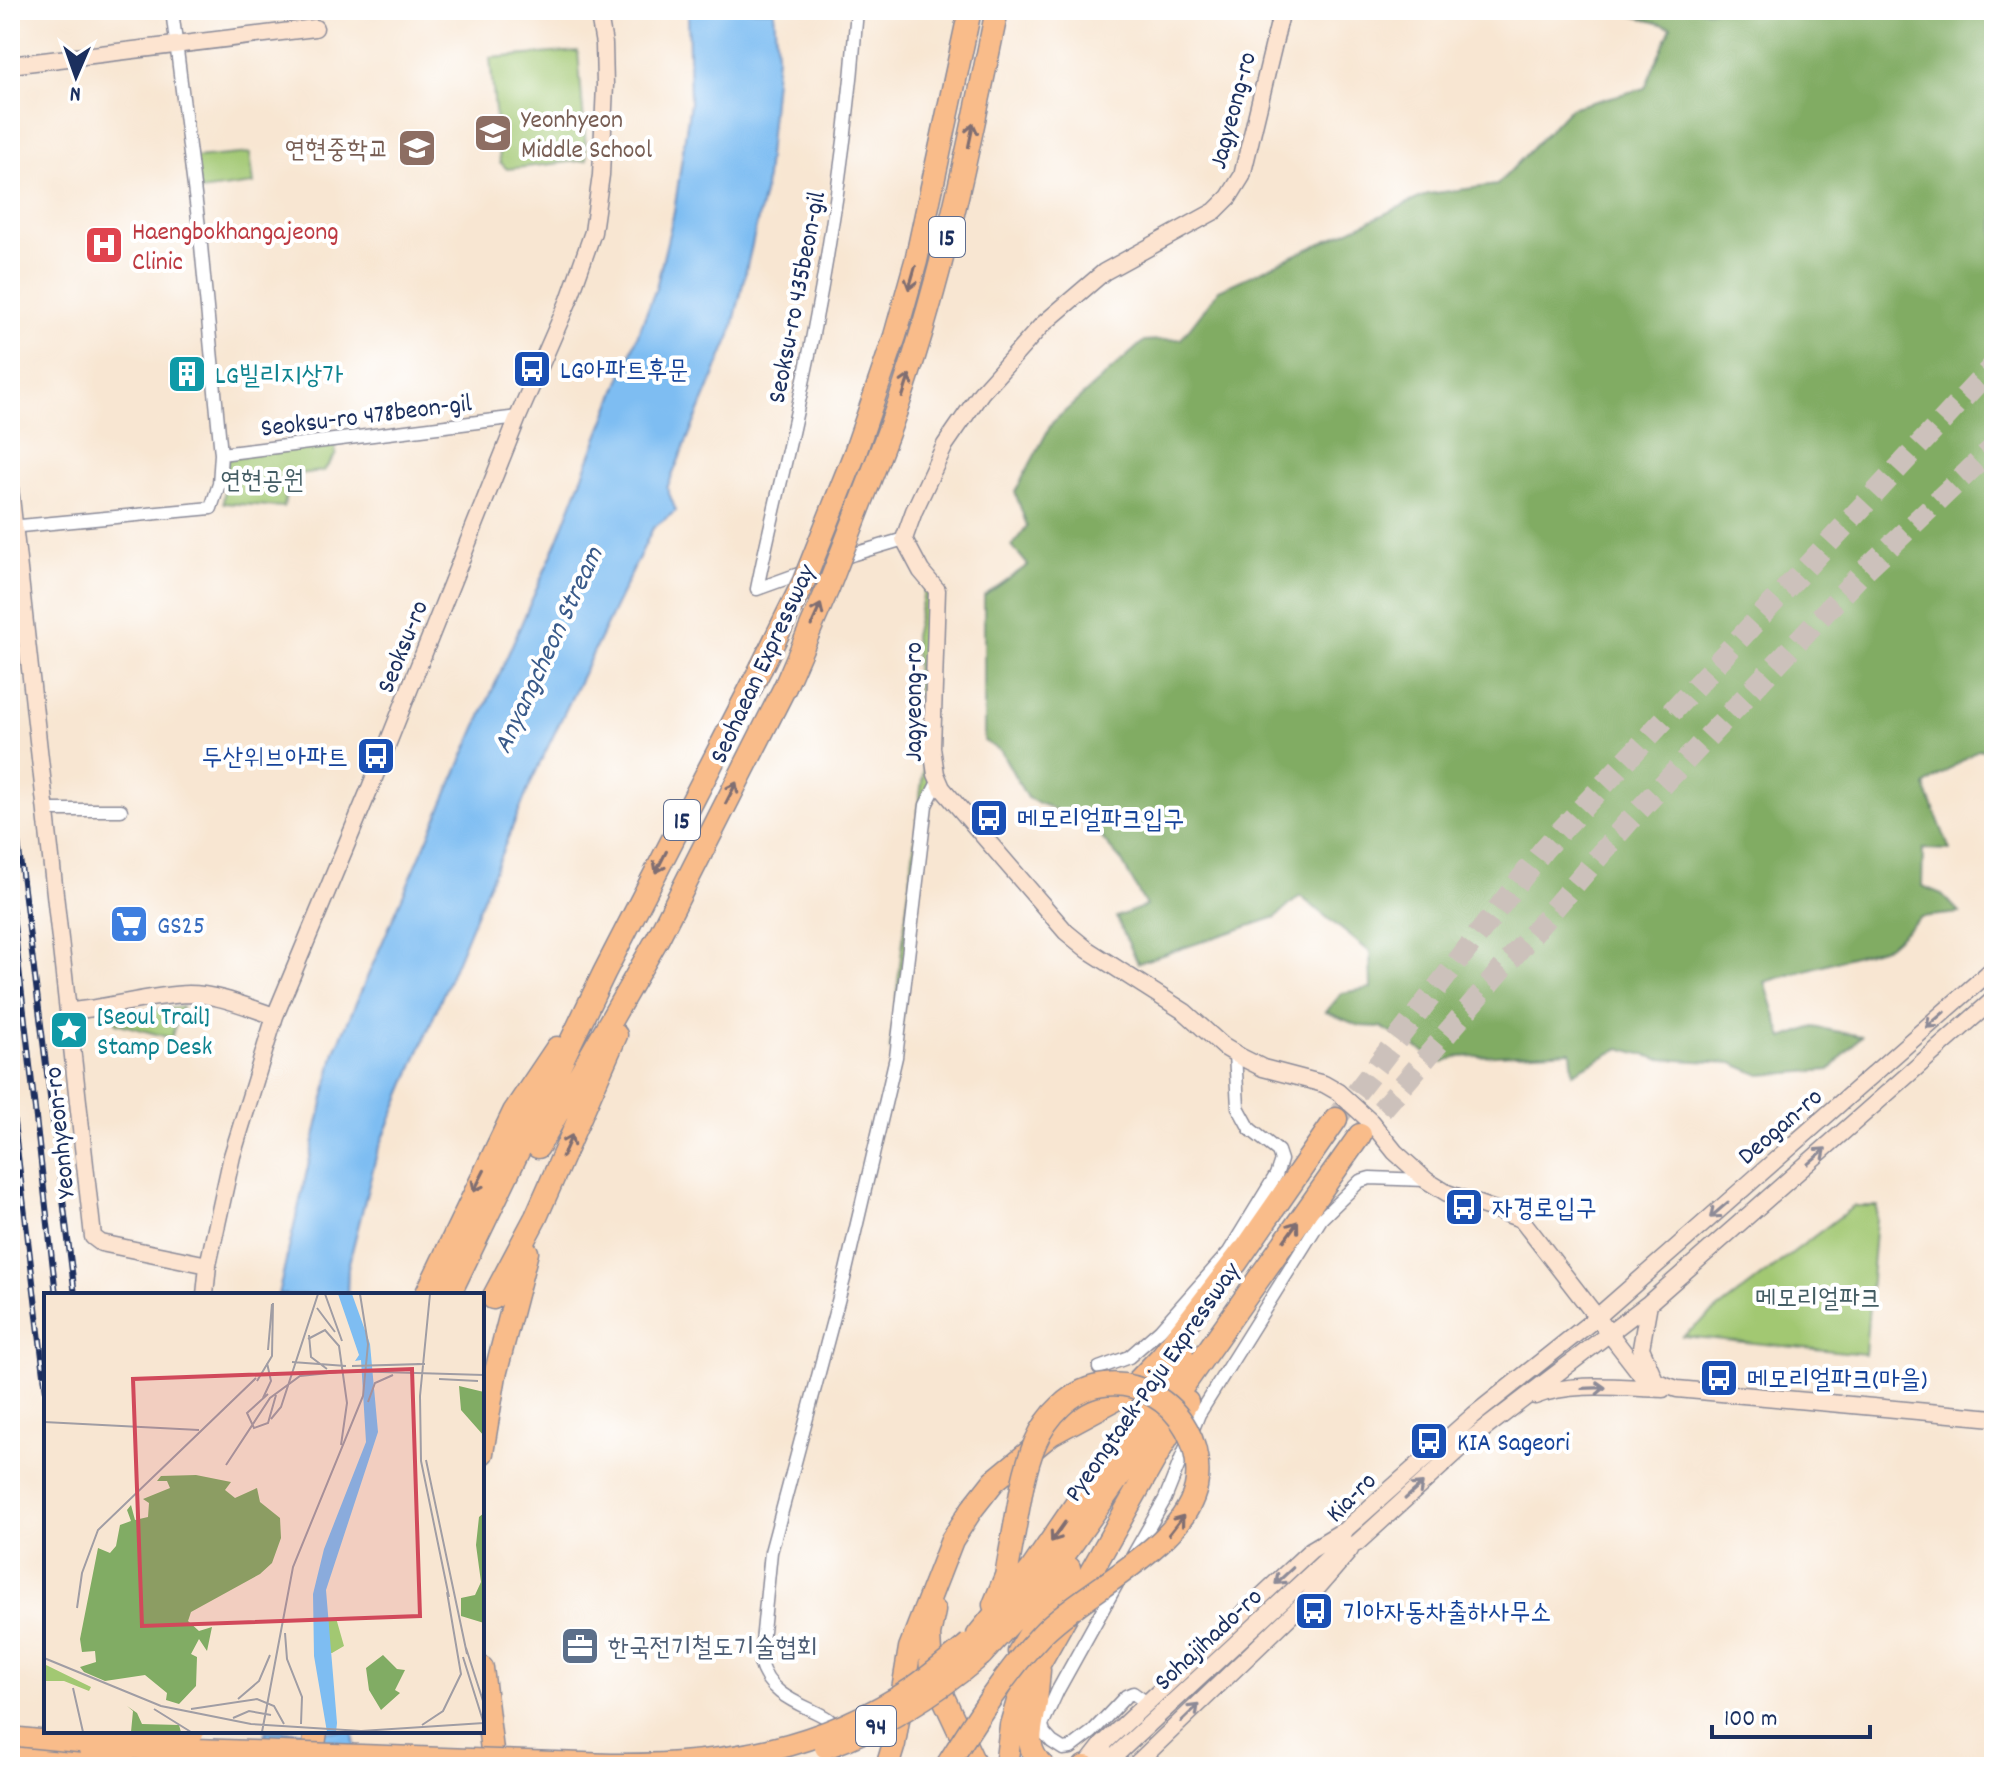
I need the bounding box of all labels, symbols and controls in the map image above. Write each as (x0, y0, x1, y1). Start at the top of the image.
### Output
north arrow (36, 36, 116, 116)
street label: Jagyeong-ro (1201, 48, 1268, 174)
text: N (69, 77, 81, 108)
place label: Yeonhyeon Middle School (521, 103, 652, 170)
school or university icon: Yeonhyeon Middle School (472, 112, 514, 154)
one-way arrow (964, 122, 979, 148)
school or university icon: 연현중학교 (396, 127, 438, 169)
place label: 연현중학교 (284, 133, 389, 170)
street label: Seoksu-ro 435beon-gil (760, 188, 837, 407)
place label: Haengbokhangajeong Clinic (132, 215, 339, 282)
road number: 15 (929, 217, 965, 257)
hospital icon: Haengbokhangajeong Clinic (83, 224, 125, 266)
one-way arrow (903, 264, 918, 290)
bus stop icon: LG아파트후문 (511, 348, 553, 390)
building icon: LG빌리지상가 (166, 353, 208, 395)
place label: LG아파트후문 (560, 354, 688, 391)
place label: LG빌리지상가 (215, 359, 343, 396)
one-way arrow (899, 374, 914, 400)
street label: Seoksu-ro 478beon-gil (259, 386, 474, 449)
park label: 연현공원 (220, 464, 304, 501)
water label: Anyangcheon Stream (485, 541, 616, 761)
street label: Seohaean Expressway (702, 558, 827, 770)
street label: Seoksu-ro (369, 595, 440, 699)
one-way arrow (809, 603, 824, 627)
street label: Jagyeong-ro (897, 642, 934, 762)
bus stop icon: 두산위브아파트 (355, 735, 397, 777)
place label: 두산위브아파트 (202, 741, 348, 778)
one-way arrow (724, 782, 739, 806)
bus stop icon: 메모리얼파크입구 (968, 797, 1010, 839)
road number: 15 (664, 800, 700, 840)
place label: 메모리얼파크입구 (1017, 803, 1184, 840)
one-way arrow (653, 849, 669, 873)
supermarket icon: GS25 (108, 903, 150, 945)
place label: GS25 (157, 909, 205, 946)
place label: [Seoul Trail] Stamp Desk (97, 1000, 213, 1067)
place icon: [Seoul Trail] Stamp Desk (48, 1009, 90, 1051)
one-way arrow (1926, 1010, 1946, 1028)
street label: Yeonhyeon-ro (36, 1065, 87, 1200)
street label: Deogan-ro (1731, 1080, 1832, 1175)
one-way arrow (561, 1134, 576, 1159)
one-way arrow (1806, 1147, 1826, 1165)
one-way arrow (471, 1169, 487, 1193)
bus stop icon: 자경로입구 (1443, 1186, 1485, 1228)
place label: 자경로입구 (1492, 1192, 1597, 1229)
one-way arrow (1710, 1200, 1730, 1218)
one-way arrow (1282, 1221, 1299, 1242)
street label: Pyeongtaek-Paju Expressway (1057, 1255, 1251, 1511)
park label: 메모리얼파크 (1755, 1282, 1881, 1319)
inset map (44, 1293, 484, 1733)
bus stop icon: 메모리얼파크(마을) (1698, 1357, 1740, 1399)
place label: 메모리얼파크(마을) (1747, 1363, 1927, 1400)
one-way arrow (1580, 1381, 1607, 1396)
bus stop icon: KIA Sageori (1408, 1420, 1450, 1462)
place label: KIA Sageori (1457, 1426, 1570, 1463)
street label: Kia-ro (1319, 1465, 1386, 1532)
one-way arrow (1404, 1482, 1424, 1500)
one-way arrow (1168, 1515, 1185, 1536)
one-way arrow (1050, 1520, 1066, 1542)
one-way arrow (1274, 1566, 1294, 1585)
street label: Sohajihado-ro (1147, 1580, 1272, 1701)
bus stop icon: 기아자동차출하사무소 (1293, 1590, 1335, 1632)
place label: 기아자동차출하사무소 (1342, 1596, 1551, 1633)
office icon: 한국전기철도기술협회 (559, 1625, 601, 1667)
place label: 한국전기철도기술협회 (608, 1631, 817, 1668)
scale bar (1712, 1689, 1870, 1739)
text: 100 m (1724, 1703, 1777, 1737)
one-way arrow (1179, 1704, 1199, 1723)
road number: 94 (856, 1706, 896, 1746)

